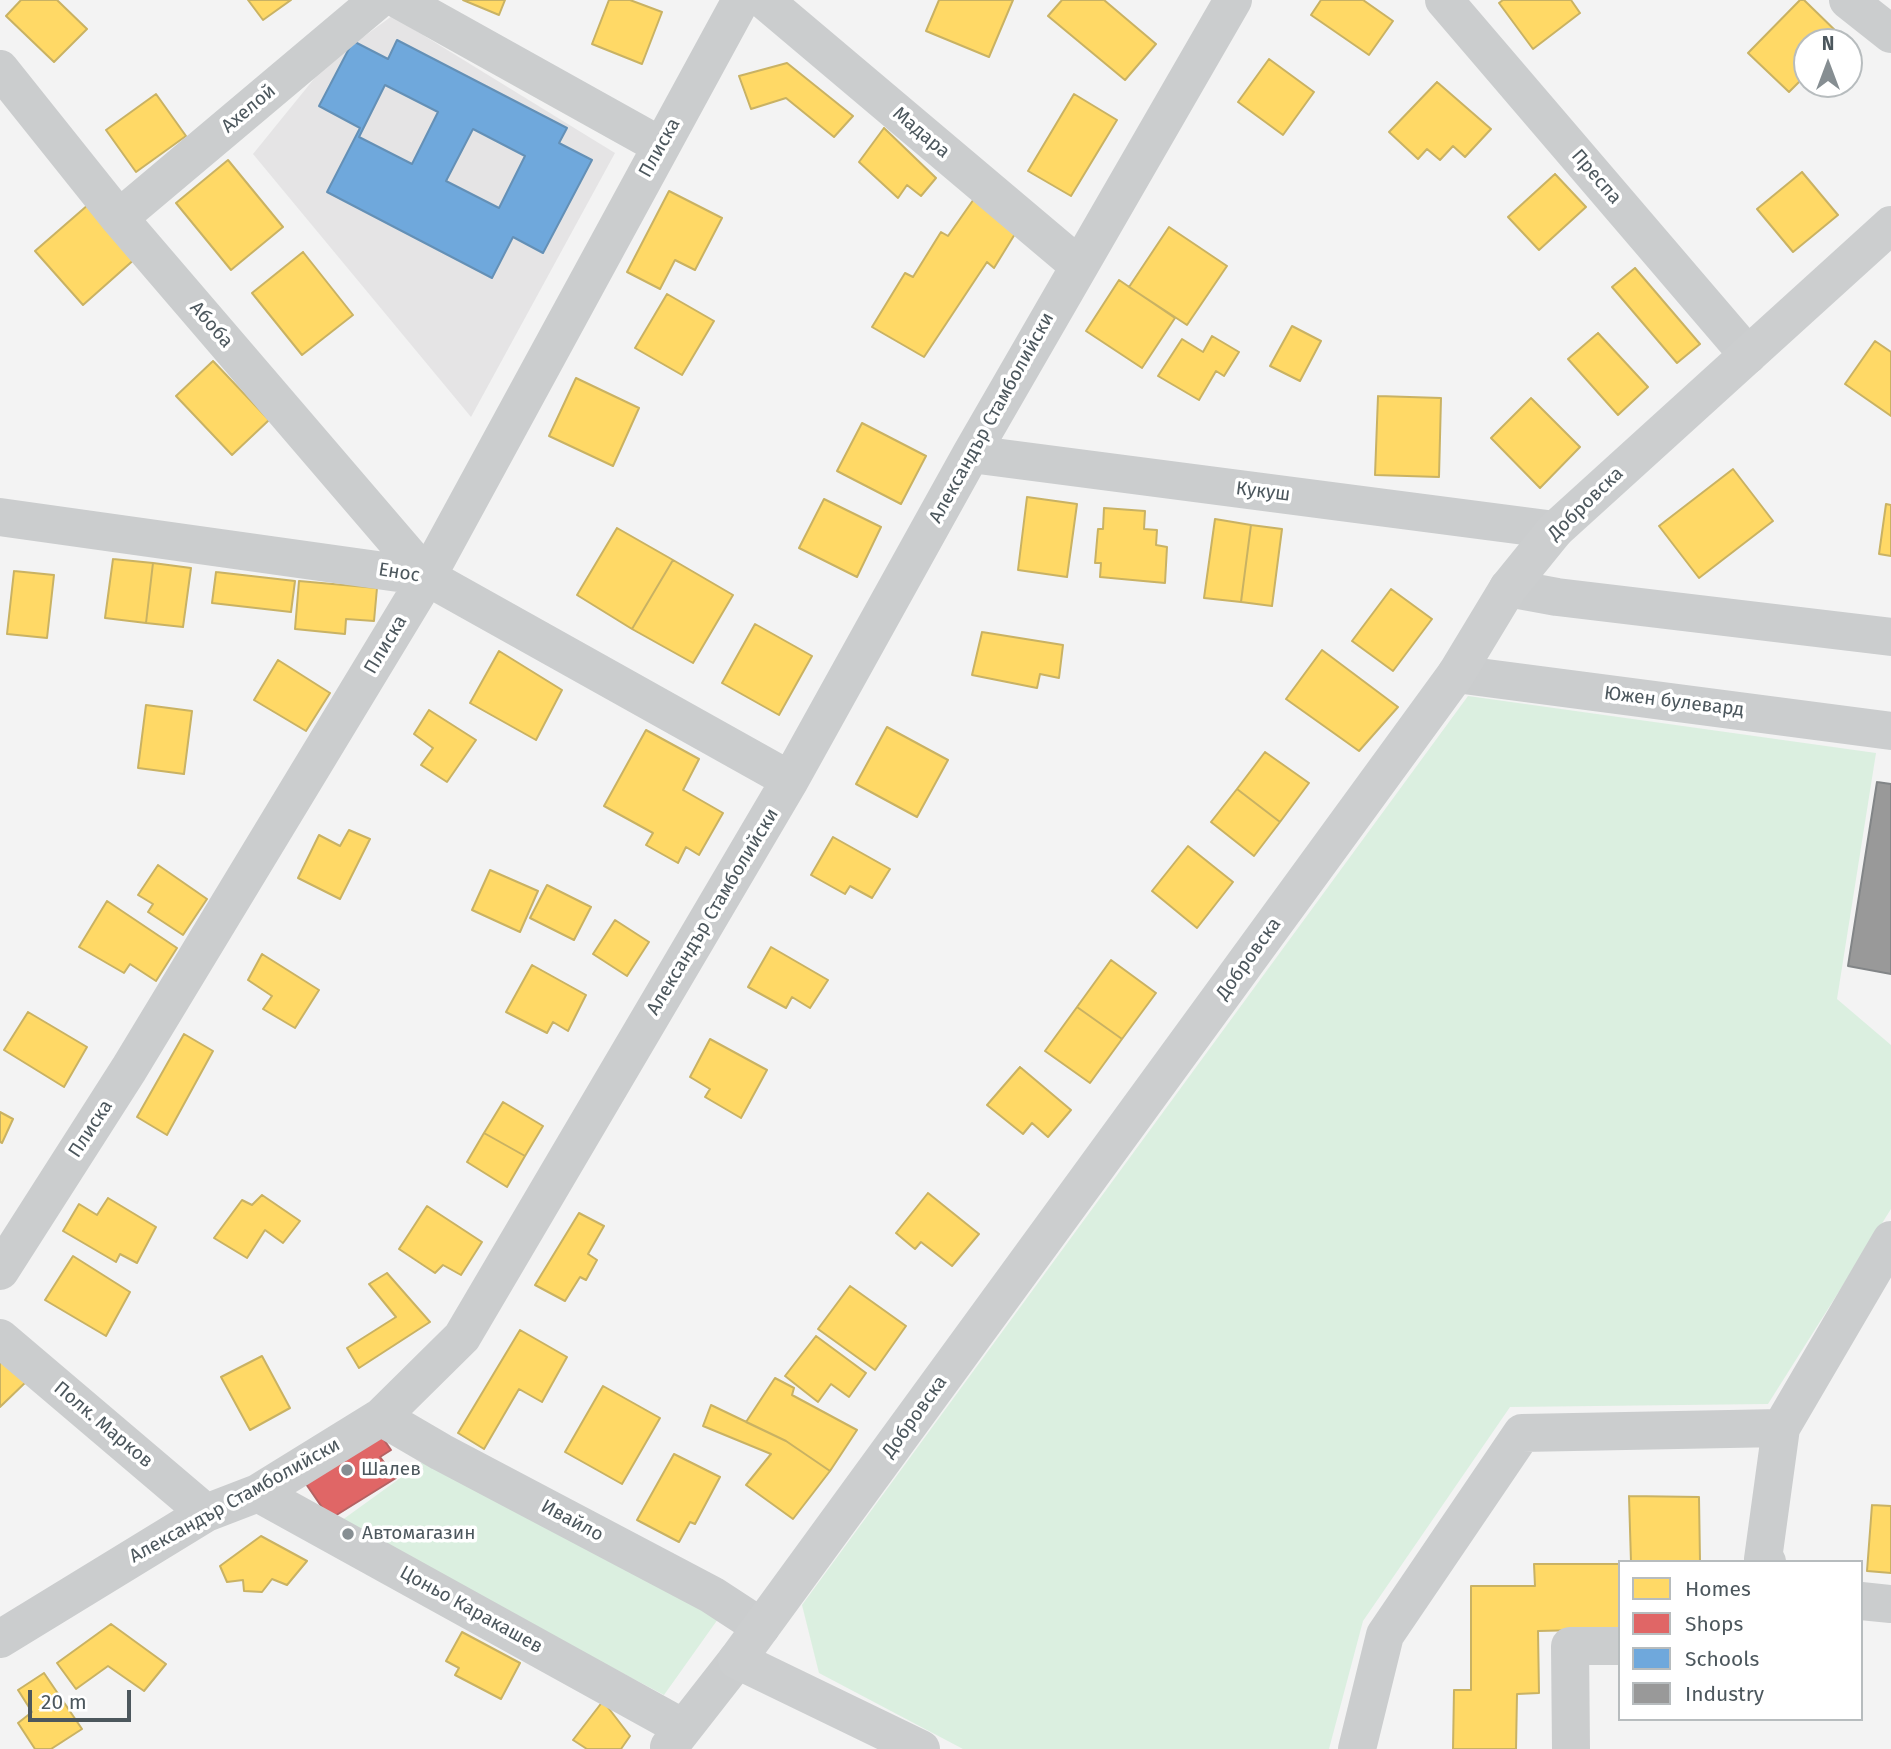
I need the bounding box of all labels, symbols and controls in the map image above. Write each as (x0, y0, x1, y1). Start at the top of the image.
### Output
north arrow (1793, 28, 1863, 98)
text: N (1822, 32, 1834, 55)
street label: Ахелой (217, 80, 281, 138)
street label: Мадара (888, 103, 954, 163)
street label: Плиска (634, 114, 686, 182)
street label: Преспа (1566, 145, 1626, 209)
street label: Абоба (185, 297, 237, 353)
street label: Александър Стамболийски (925, 309, 1059, 527)
street label: Добровска (1544, 463, 1628, 545)
street label: Кукуш (1234, 477, 1292, 507)
street label: Енос (377, 559, 421, 587)
street label: Плиска (360, 612, 412, 678)
street label: Южен булевард (1603, 682, 1745, 722)
street label: Александър Стамболийски (642, 804, 784, 1020)
street label: Добровска (1212, 914, 1286, 1004)
street label: Плиска (64, 1096, 118, 1162)
street label: Добровска (878, 1372, 952, 1462)
street label: Полк. Марков (49, 1377, 157, 1473)
street label: Александър Стамболийски (126, 1434, 344, 1568)
place label: Шалев (361, 1459, 421, 1481)
marker: Шалев (339, 1462, 355, 1478)
street label: Ивайло (537, 1495, 607, 1547)
place label: Автомагазин (362, 1523, 475, 1545)
marker: Автомагазин (340, 1526, 356, 1542)
legend (1618, 1560, 1863, 1721)
street label: Цоньо Каракашев (396, 1561, 546, 1659)
text: Homes (1685, 1576, 1751, 1602)
text: Shops (1685, 1611, 1743, 1637)
text: Schools (1685, 1646, 1759, 1672)
scale bar (32, 1676, 135, 1720)
text: Industry (1685, 1681, 1764, 1707)
text: 20 m (41, 1689, 87, 1715)

